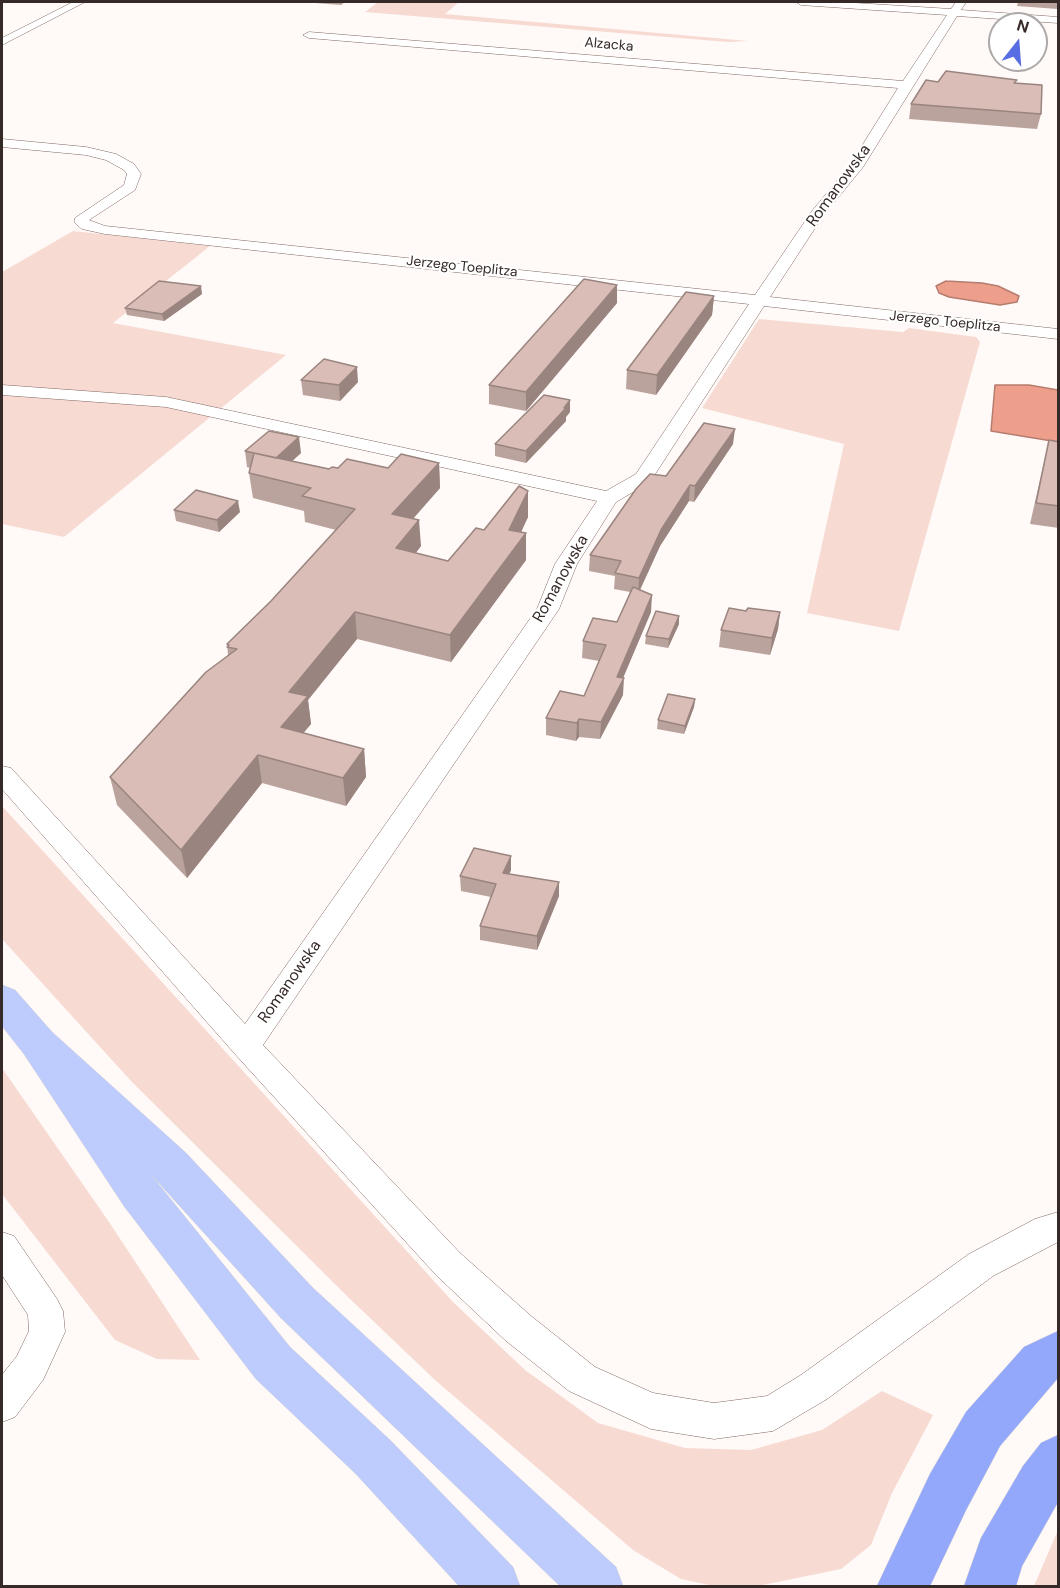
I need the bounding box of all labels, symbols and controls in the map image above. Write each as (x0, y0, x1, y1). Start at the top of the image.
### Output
north arrow (988, 12, 1048, 72)
text: N (1014, 14, 1031, 38)
street label: Alzacka (584, 34, 634, 56)
street label: Romanowska (803, 141, 875, 231)
street label: Jerzego Toeplitza (406, 253, 518, 281)
street label: Jerzego Toeplitza (889, 308, 1001, 336)
street label: Romanowska (529, 532, 593, 626)
street label: Romanowska (254, 937, 326, 1027)

